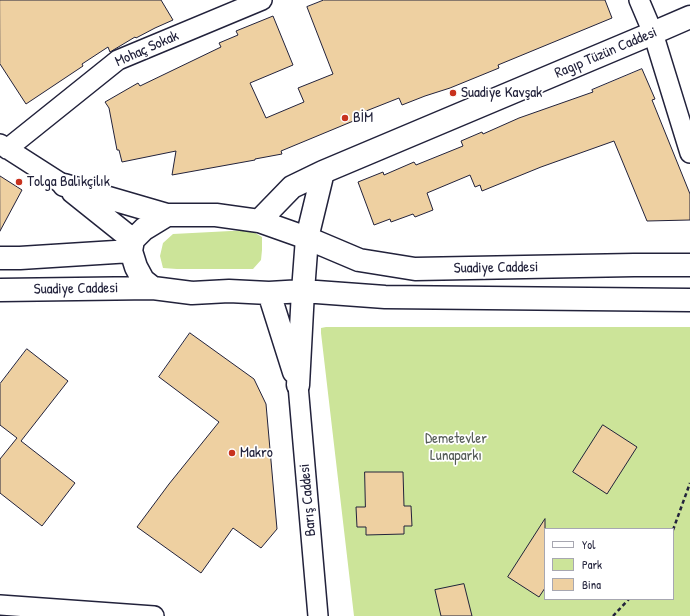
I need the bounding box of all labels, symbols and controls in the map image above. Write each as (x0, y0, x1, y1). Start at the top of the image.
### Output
street label: Ragıp Tüzün Caddesi (552, 23, 660, 83)
street label: Mohaç Sokak (112, 27, 182, 71)
place label: Suadiye Kavşak (461, 84, 542, 102)
marker: Suadiye Kavşak (448, 88, 458, 98)
place label: BİM (353, 109, 373, 127)
marker: BİM (340, 113, 350, 123)
place label: Tolga Balıkçilık (27, 173, 110, 191)
marker: Tolga Balıkçilık (14, 177, 24, 187)
street label: Suadiye Caddesi (454, 258, 538, 278)
street label: Suadiye Caddesi (34, 279, 118, 299)
park label: Demetevler Lunaparkı (425, 430, 487, 465)
place label: Makro (240, 444, 273, 462)
marker: Makro (227, 448, 237, 458)
street label: Barış Caddesi (296, 463, 320, 537)
legend (544, 528, 674, 600)
text: Yol (582, 536, 595, 553)
text: Park (582, 556, 602, 573)
text: Bina (582, 576, 601, 593)

